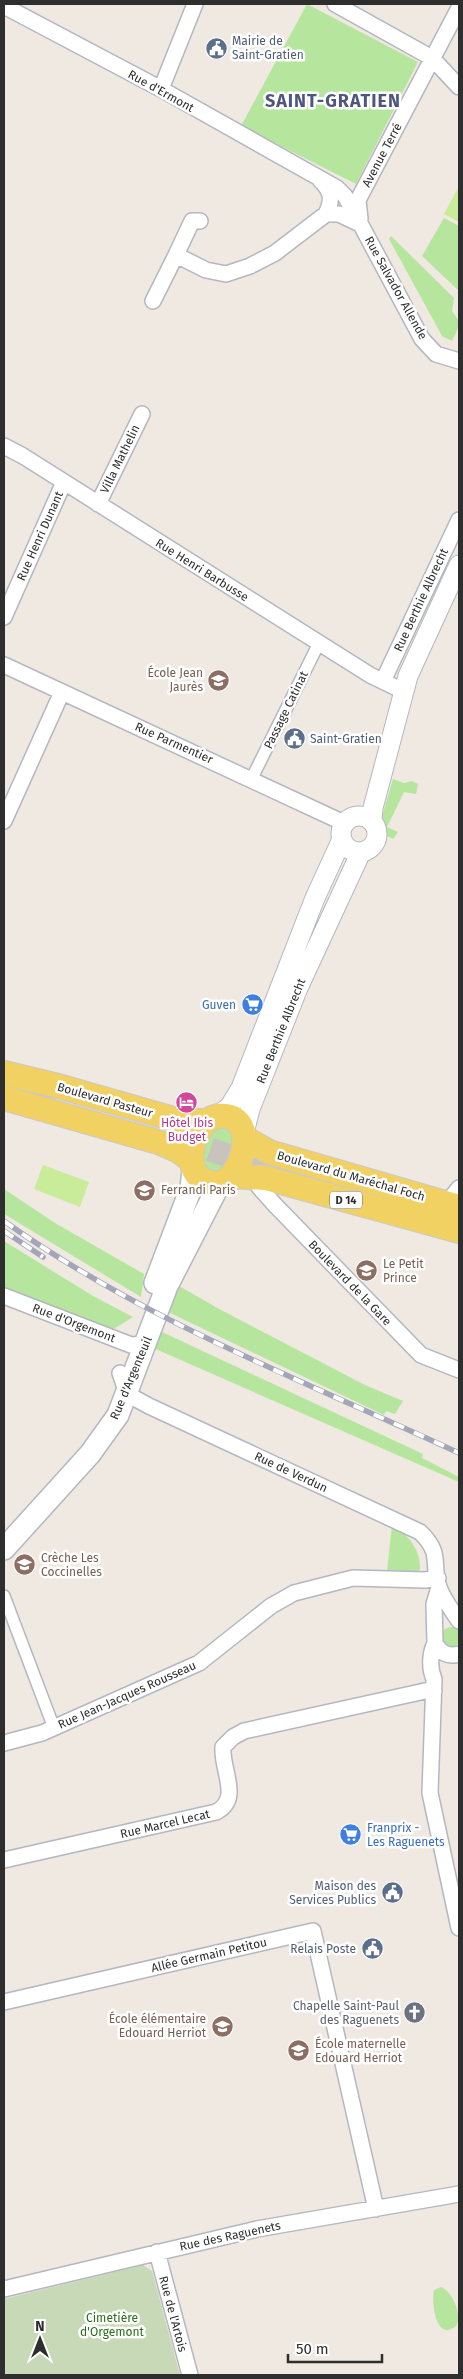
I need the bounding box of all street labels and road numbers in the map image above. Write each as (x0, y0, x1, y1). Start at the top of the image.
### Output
street label: Rue d'Ermont (126, 67, 197, 115)
street label: Avenue Terré (359, 121, 405, 189)
street label: Rue Salvador Allende (362, 234, 430, 342)
street label: Villa Mathelin (97, 422, 143, 496)
street label: Rue Henri Dunant (14, 488, 66, 583)
street label: Rue Henri Barbusse (153, 536, 251, 604)
street label: Rue Berthie Albrecht (391, 546, 451, 654)
street label: Passage Catinat (261, 668, 311, 751)
street label: Rue Parmentier (133, 719, 216, 767)
street label: Rue Berthie Albrecht (253, 976, 309, 1086)
street label: Boulevard Pasteur (56, 1080, 155, 1120)
street label: Boulevard du Maréchal Foch (275, 1148, 427, 1204)
road number: D 14 (330, 1192, 362, 1208)
street label: Boulevard de la Gare (306, 1237, 394, 1329)
street label: Rue d'Orgemont (31, 1301, 118, 1345)
street label: Rue d'Argenteuil (107, 1334, 155, 1422)
street label: Rue de Verdun (252, 1449, 330, 1495)
street label: Rue Jean-Jacques Rousseau (56, 1658, 198, 1732)
street label: Rue Marcel Lecat (119, 1807, 212, 1841)
street label: Allée Germain Petitou (150, 1935, 268, 1975)
street label: Rue des Raguenets (178, 2218, 282, 2254)
street label: Rue de l'Artois (156, 2274, 190, 2354)

